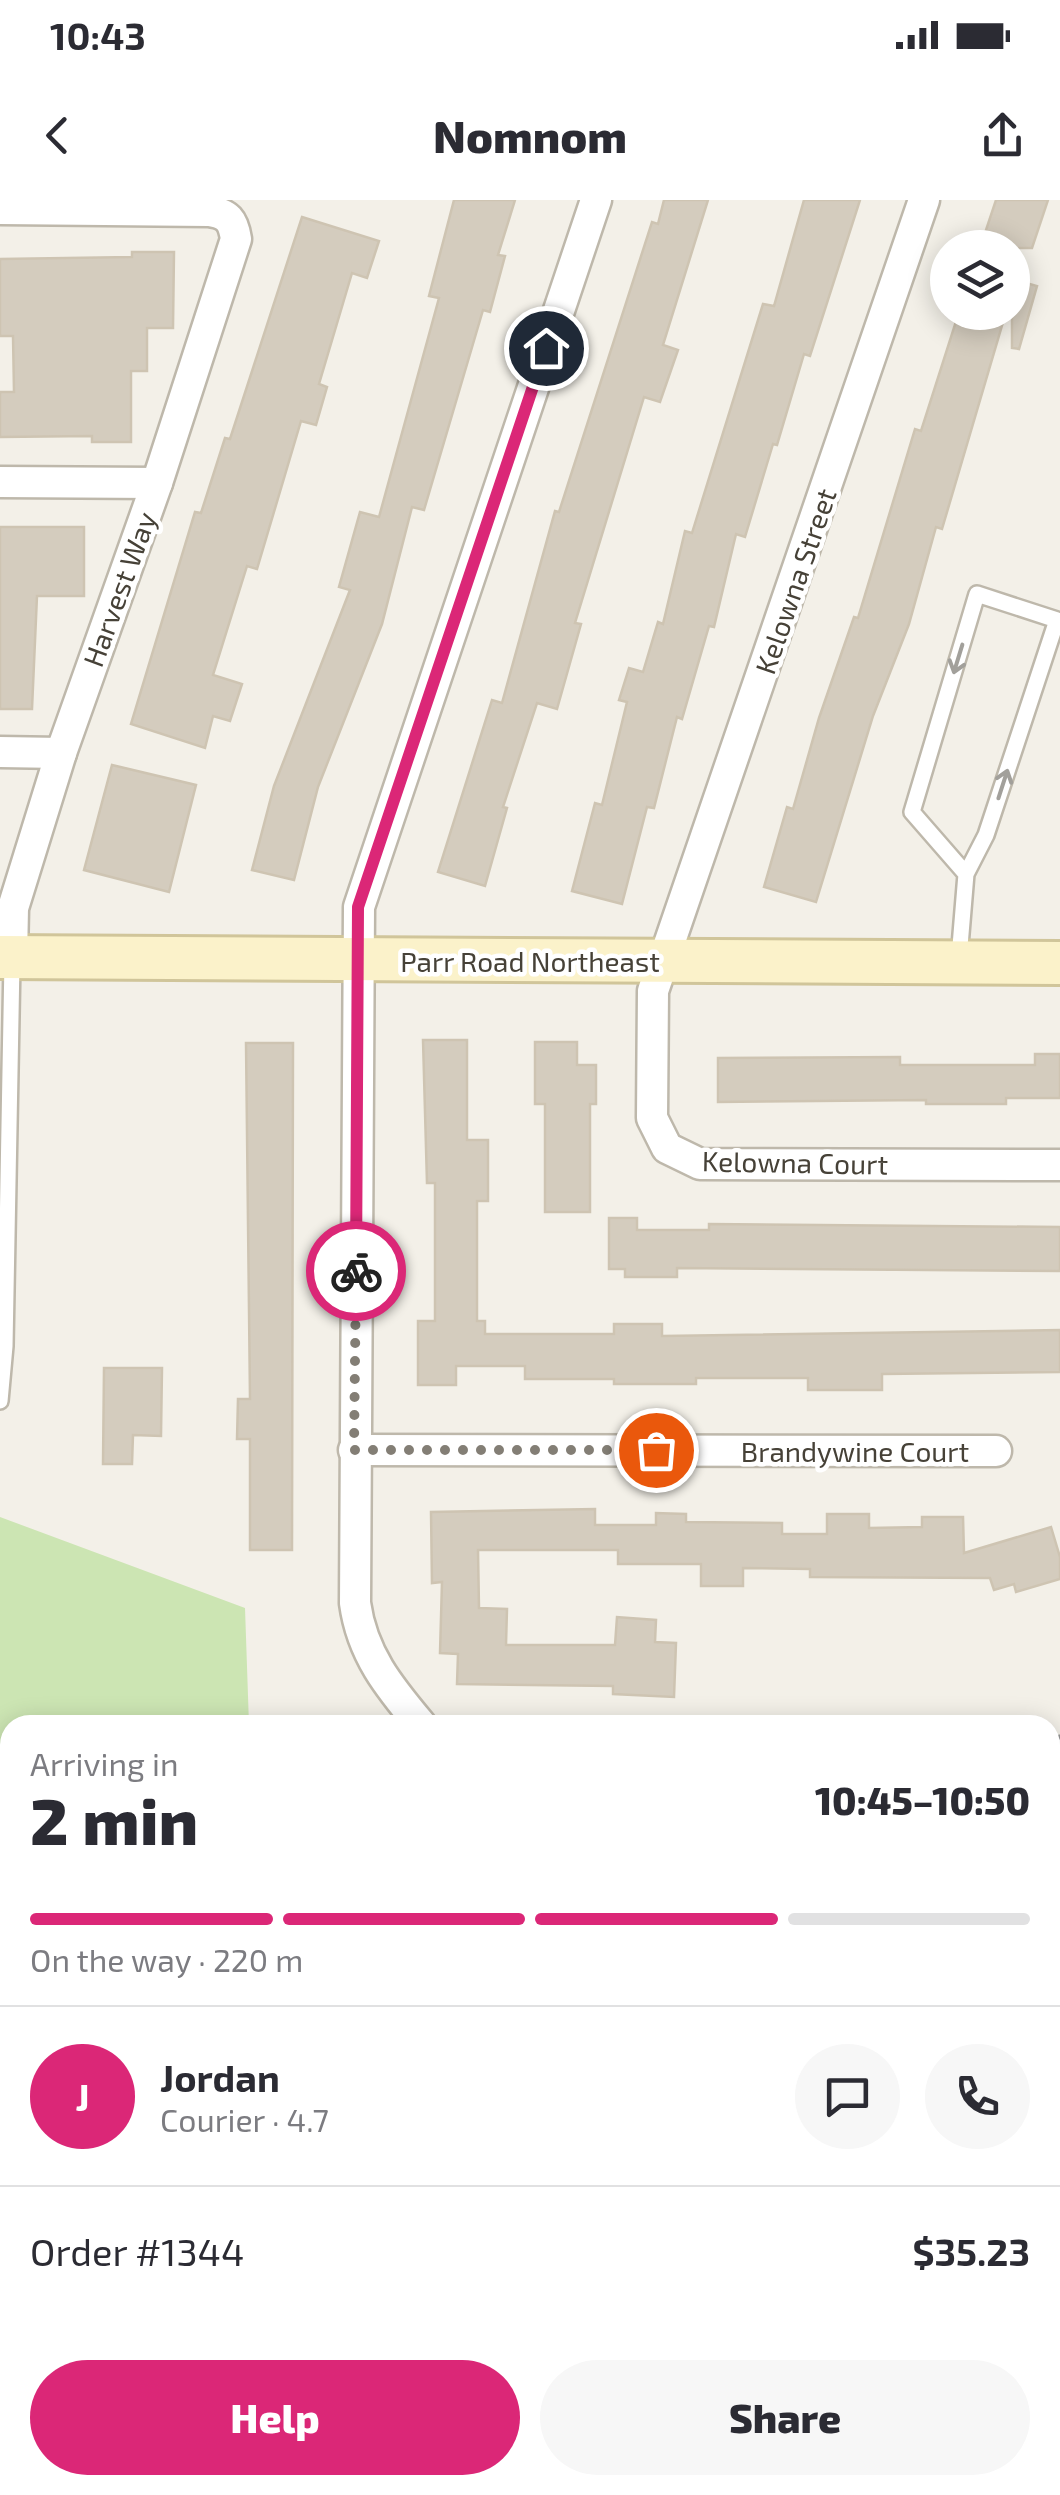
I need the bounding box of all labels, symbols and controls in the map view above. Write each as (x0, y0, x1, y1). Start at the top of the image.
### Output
text: 10:43 (50, 12, 146, 58)
icon: back (30, 108, 85, 163)
text: Nomnom (433, 108, 627, 162)
icon: share (975, 108, 1030, 163)
map controls (930, 230, 1030, 330)
button: layers (930, 230, 1030, 330)
pin (504, 306, 589, 391)
icon: home (519, 321, 574, 376)
street label: Kelowna Street (747, 484, 843, 678)
street label: Harvest Way (75, 507, 163, 671)
one-way arrow (948, 643, 966, 674)
one-way arrow (995, 769, 1013, 800)
street label: Parr Road Northeast (400, 944, 660, 978)
street label: Kelowna Court (702, 1143, 888, 1181)
courier (306, 1221, 406, 1321)
icon: bike (329, 1244, 384, 1299)
pin (614, 1408, 699, 1493)
icon: bag (629, 1423, 684, 1478)
street label: Brandywine Court (741, 1434, 969, 1468)
text: Arriving in (30, 1744, 179, 1782)
text: 10:45–10:50 (815, 1777, 1030, 1823)
text: 2 min (30, 1780, 198, 1858)
text: On the way · 220 m (30, 1940, 303, 1978)
button: chat (795, 2044, 900, 2149)
button: phone (925, 2044, 1030, 2149)
text: Jordan (160, 2054, 280, 2100)
text: J (75, 2073, 90, 2119)
text: Courier · 4.7 (160, 2100, 329, 2138)
text: Order #1344 (30, 2228, 244, 2274)
text: $35.23 (913, 2228, 1030, 2274)
button: Help (30, 2360, 520, 2475)
button: Share (540, 2360, 1030, 2475)

